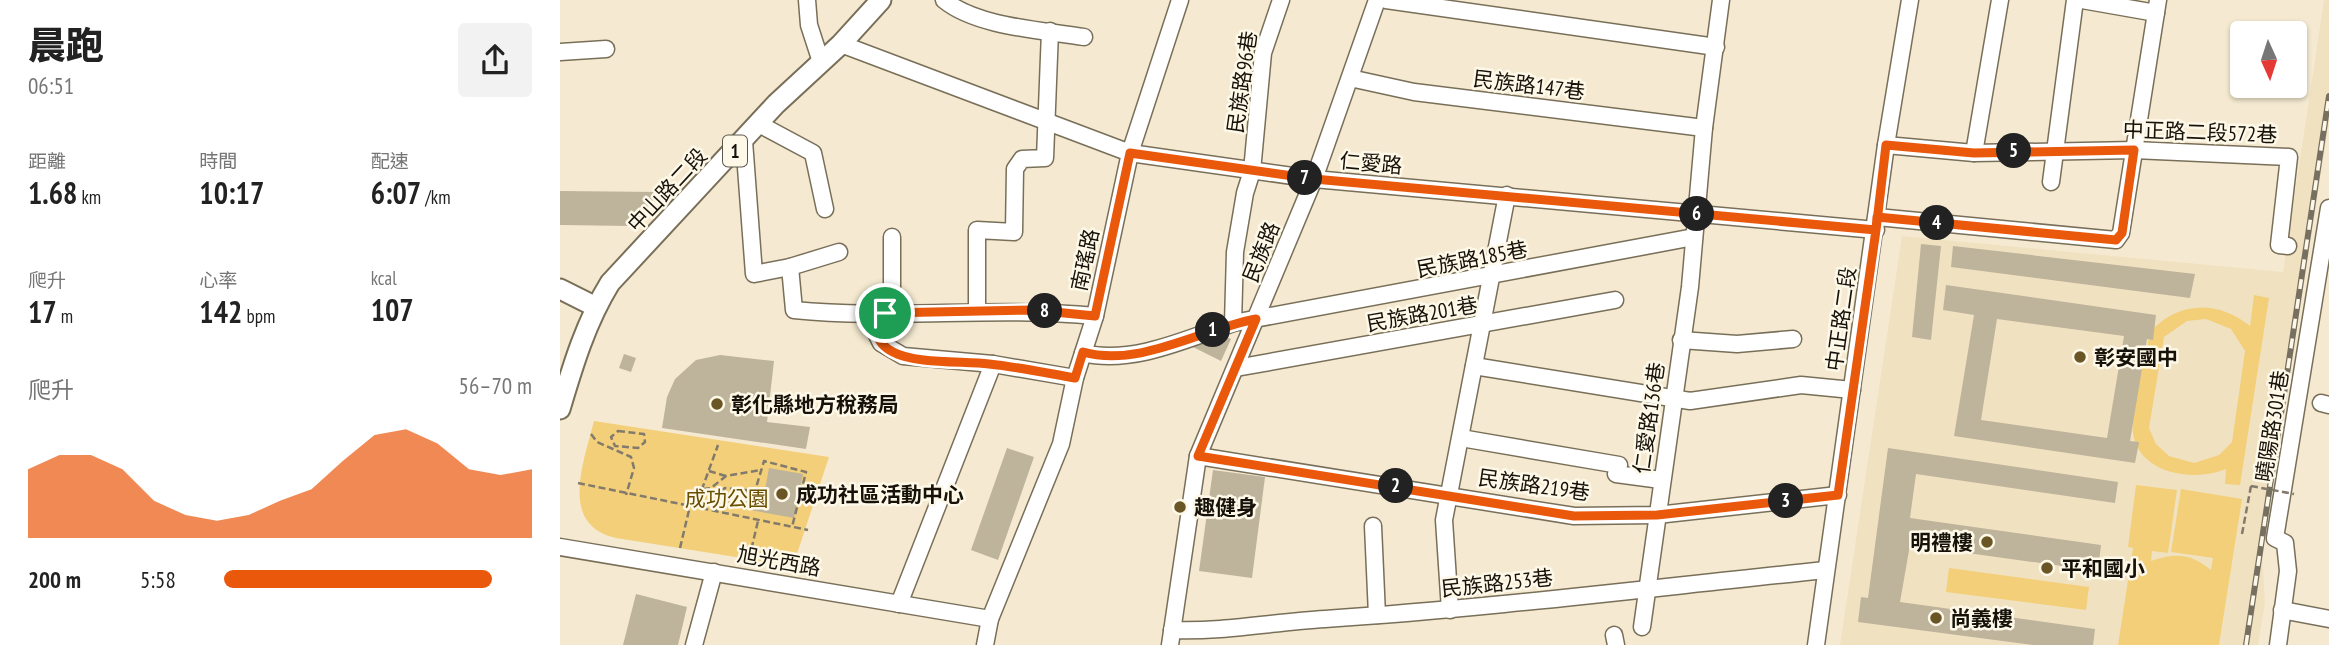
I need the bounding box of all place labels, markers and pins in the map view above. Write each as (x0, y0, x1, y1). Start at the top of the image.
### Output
pin: 5 (1996, 134, 2032, 168)
pin: 7 (1288, 160, 1322, 196)
pin: 6 (1680, 196, 1714, 232)
pin: 4 (1920, 206, 1954, 241)
pin (855, 283, 915, 343)
pin: 8 (1028, 294, 1063, 328)
pin: 1 (1196, 312, 1230, 348)
place label: 彰安國中 (2094, 344, 2178, 371)
marker: 彰安國中 (2072, 349, 2088, 365)
place label: 彰化縣地方稅務局 (731, 391, 899, 418)
marker: 彰化縣地方稅務局 (709, 396, 725, 412)
pin: 2 (1378, 468, 1414, 504)
place label: 成功社區活動中心 (796, 481, 964, 508)
pin: 3 (1768, 484, 1804, 518)
marker: 成功社區活動中心 (774, 486, 790, 502)
place label: 趣健身 (1194, 494, 1257, 521)
marker: 趣健身 (1172, 499, 1188, 515)
place label: 明禮樓 (1910, 529, 1973, 556)
marker: 明禮樓 (1979, 534, 1995, 550)
place label: 平和國小 (2061, 555, 2145, 582)
marker: 平和國小 (2039, 560, 2055, 576)
place label: 尚義樓 (1950, 605, 2013, 632)
marker: 尚義樓 (1928, 610, 1944, 626)

